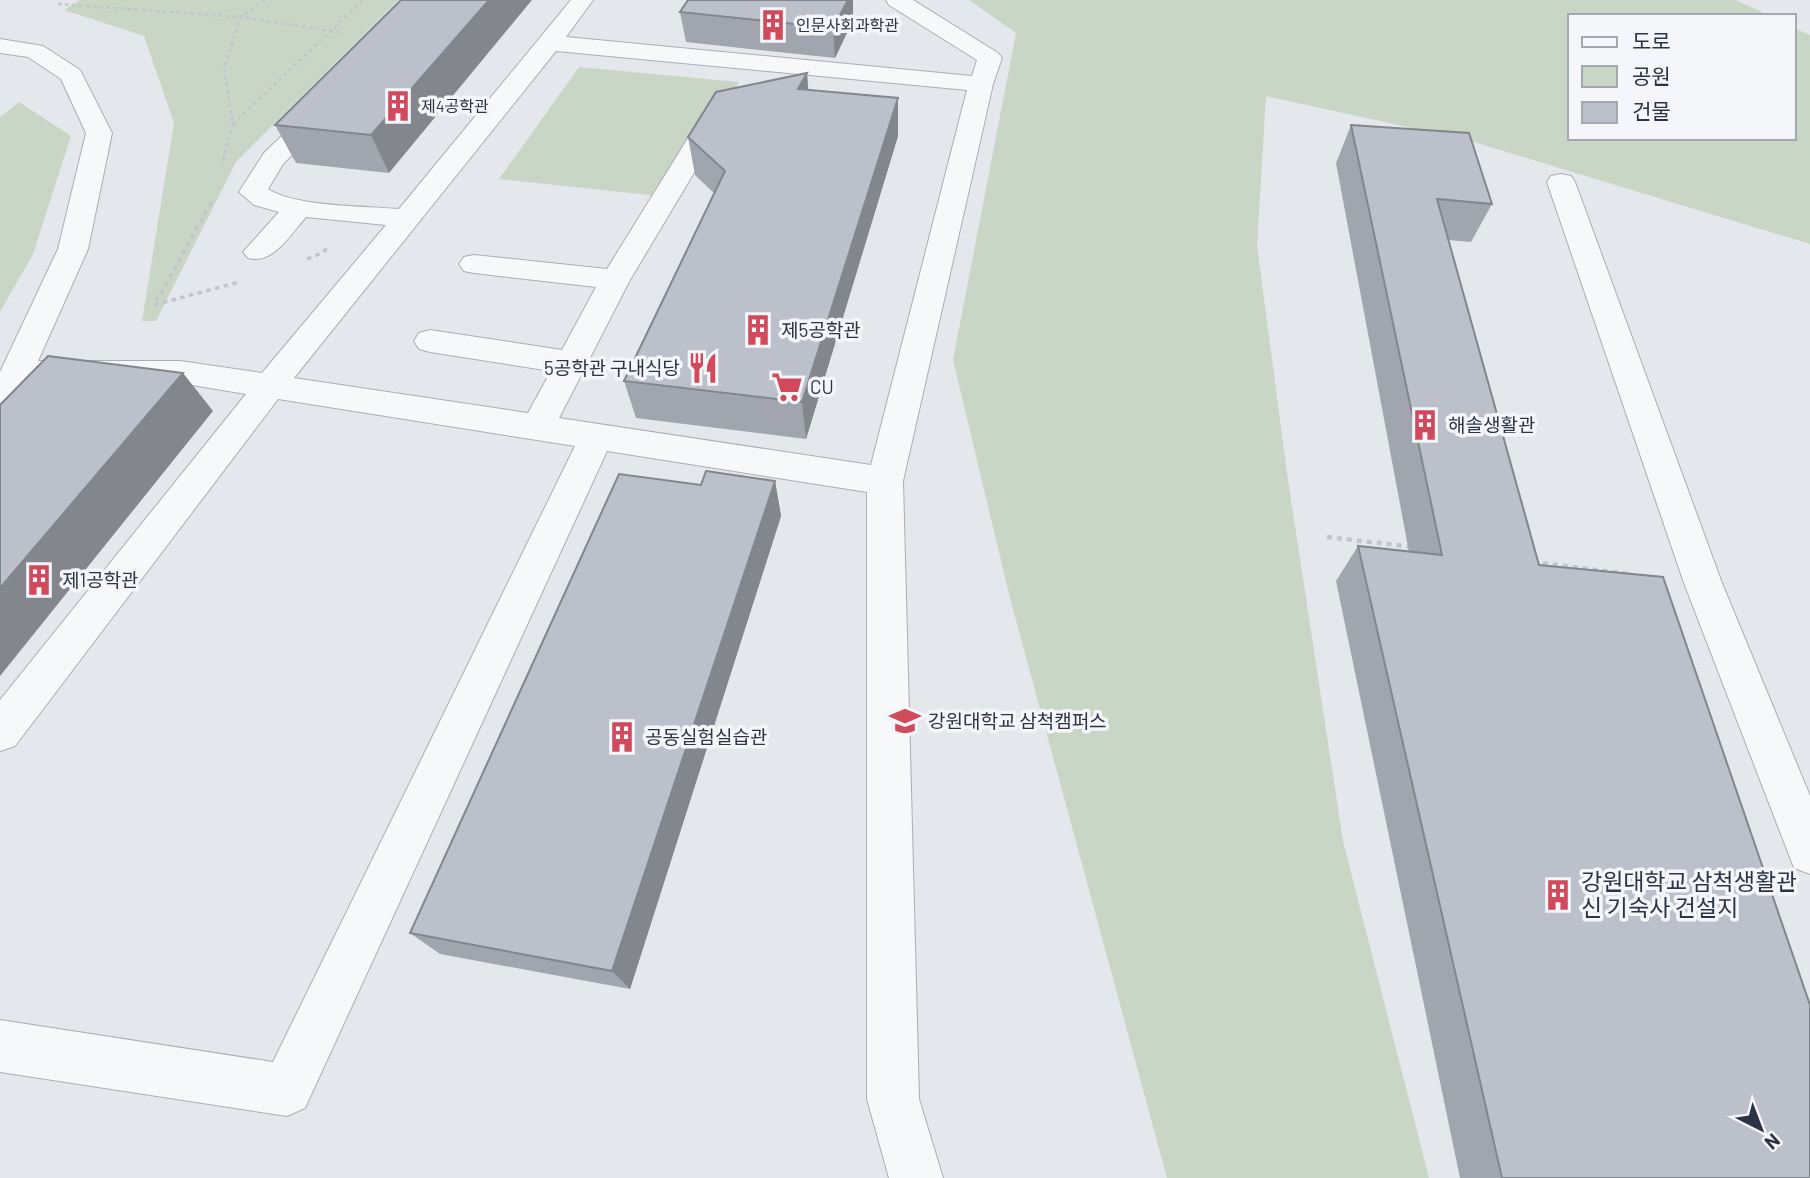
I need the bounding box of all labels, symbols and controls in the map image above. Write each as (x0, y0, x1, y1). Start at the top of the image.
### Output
building icon: 인문사회과학관 (756, 8, 790, 42)
legend (1568, 14, 1796, 140)
place label: 인문사회과학관 (796, 15, 899, 34)
text: 도로 (1632, 28, 1671, 53)
text: 공원 (1632, 63, 1671, 88)
building icon: 제4공학관 (381, 89, 415, 123)
place label: 제4공학관 (421, 96, 489, 115)
text: 건물 (1632, 98, 1671, 123)
building icon: 제5공학관 (741, 313, 775, 347)
place label: 제5공학관 (781, 318, 861, 341)
restaurant icon: 5공학관 구내식당 (686, 351, 720, 385)
place label: 5공학관 구내식당 (544, 356, 680, 379)
supermarket icon: CU (770, 370, 804, 404)
place label: CU (810, 375, 834, 398)
building icon: 해솔생활관 (1408, 408, 1442, 442)
place label: 해솔생활관 (1448, 413, 1535, 436)
building icon: 제1공학관 (22, 563, 56, 597)
place label: 제1공학관 (62, 568, 139, 591)
school or university icon: 강원대학교 삼척캠퍼스 (888, 704, 922, 738)
place label: 강원대학교 삼척캠퍼스 (928, 709, 1107, 732)
building icon: 공동실험실습관 (605, 720, 639, 754)
place label: 공동실험실습관 (645, 725, 767, 748)
place label: 강원대학교 삼척생활관 신 기숙사 건설지 (1581, 867, 1797, 921)
building icon: 강원대학교 삼척생활관 신 기숙사 건설지 (1541, 878, 1575, 912)
north arrow (1726, 1094, 1796, 1164)
text: N (1760, 1129, 1785, 1155)

